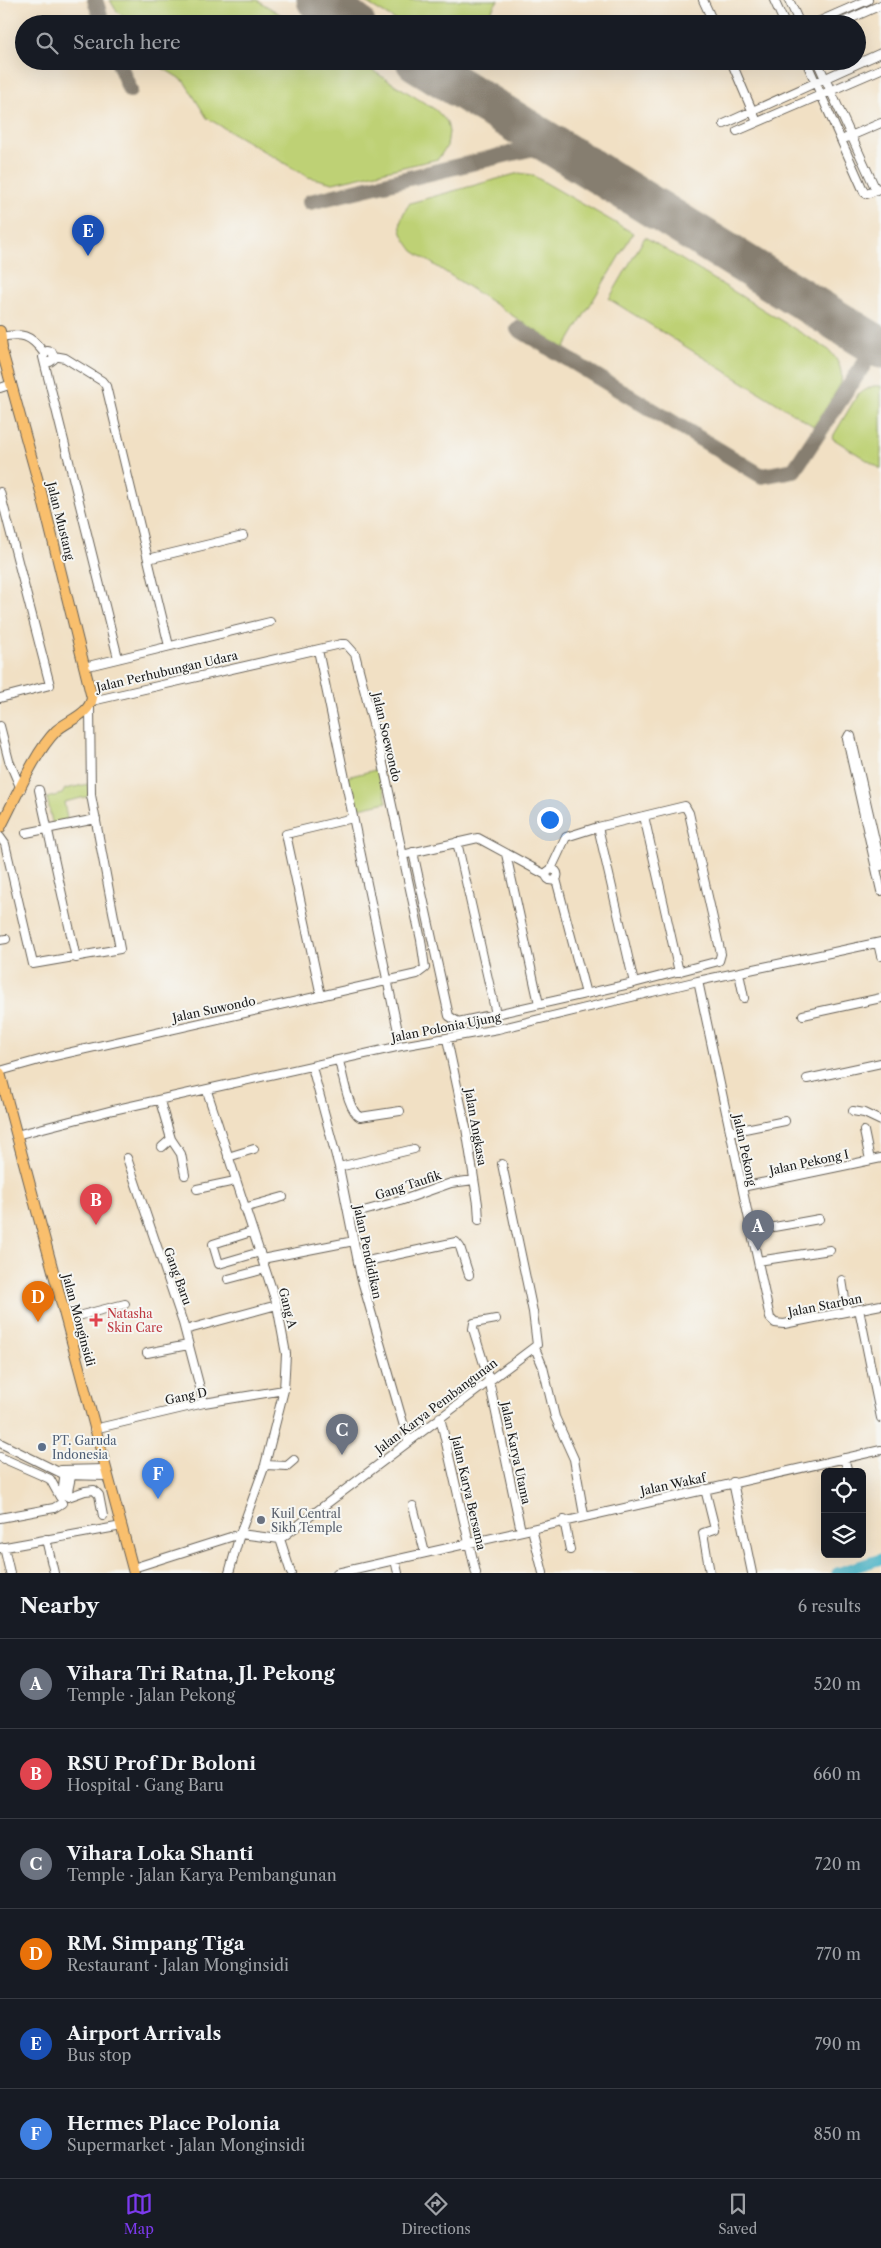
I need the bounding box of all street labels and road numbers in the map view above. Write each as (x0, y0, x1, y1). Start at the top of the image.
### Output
street label: Jalan Mustang (44, 478, 78, 562)
street label: Jalan Perhubungan Udara (93, 647, 240, 695)
street label: Jalan Soewondo (369, 689, 405, 783)
street label: Jalan Suwondo (169, 993, 257, 1026)
street label: Jalan Polonia Ujung (388, 1009, 503, 1045)
street label: Jalan Angkasa (462, 1085, 490, 1167)
street label: Jalan Pekong (730, 1111, 760, 1188)
street label: Jalan Pekong I (766, 1146, 850, 1178)
street label: Gang Taufik (373, 1167, 444, 1203)
street label: Jalan Pendidikan (350, 1202, 385, 1301)
street label: Gang Baru (161, 1245, 196, 1307)
street label: Jalan Monginsidi (59, 1270, 99, 1368)
street label: Gang A (276, 1286, 301, 1331)
street label: Jalan Starban (785, 1290, 864, 1320)
street label: Jalan Karya Pembangunan (370, 1355, 500, 1458)
street label: Gang D (164, 1384, 209, 1408)
street label: Jalan Karya Utama (497, 1398, 534, 1506)
street label: Jalan Karya Bersama (448, 1433, 490, 1552)
street label: Jalan Wakaf (637, 1469, 709, 1499)

